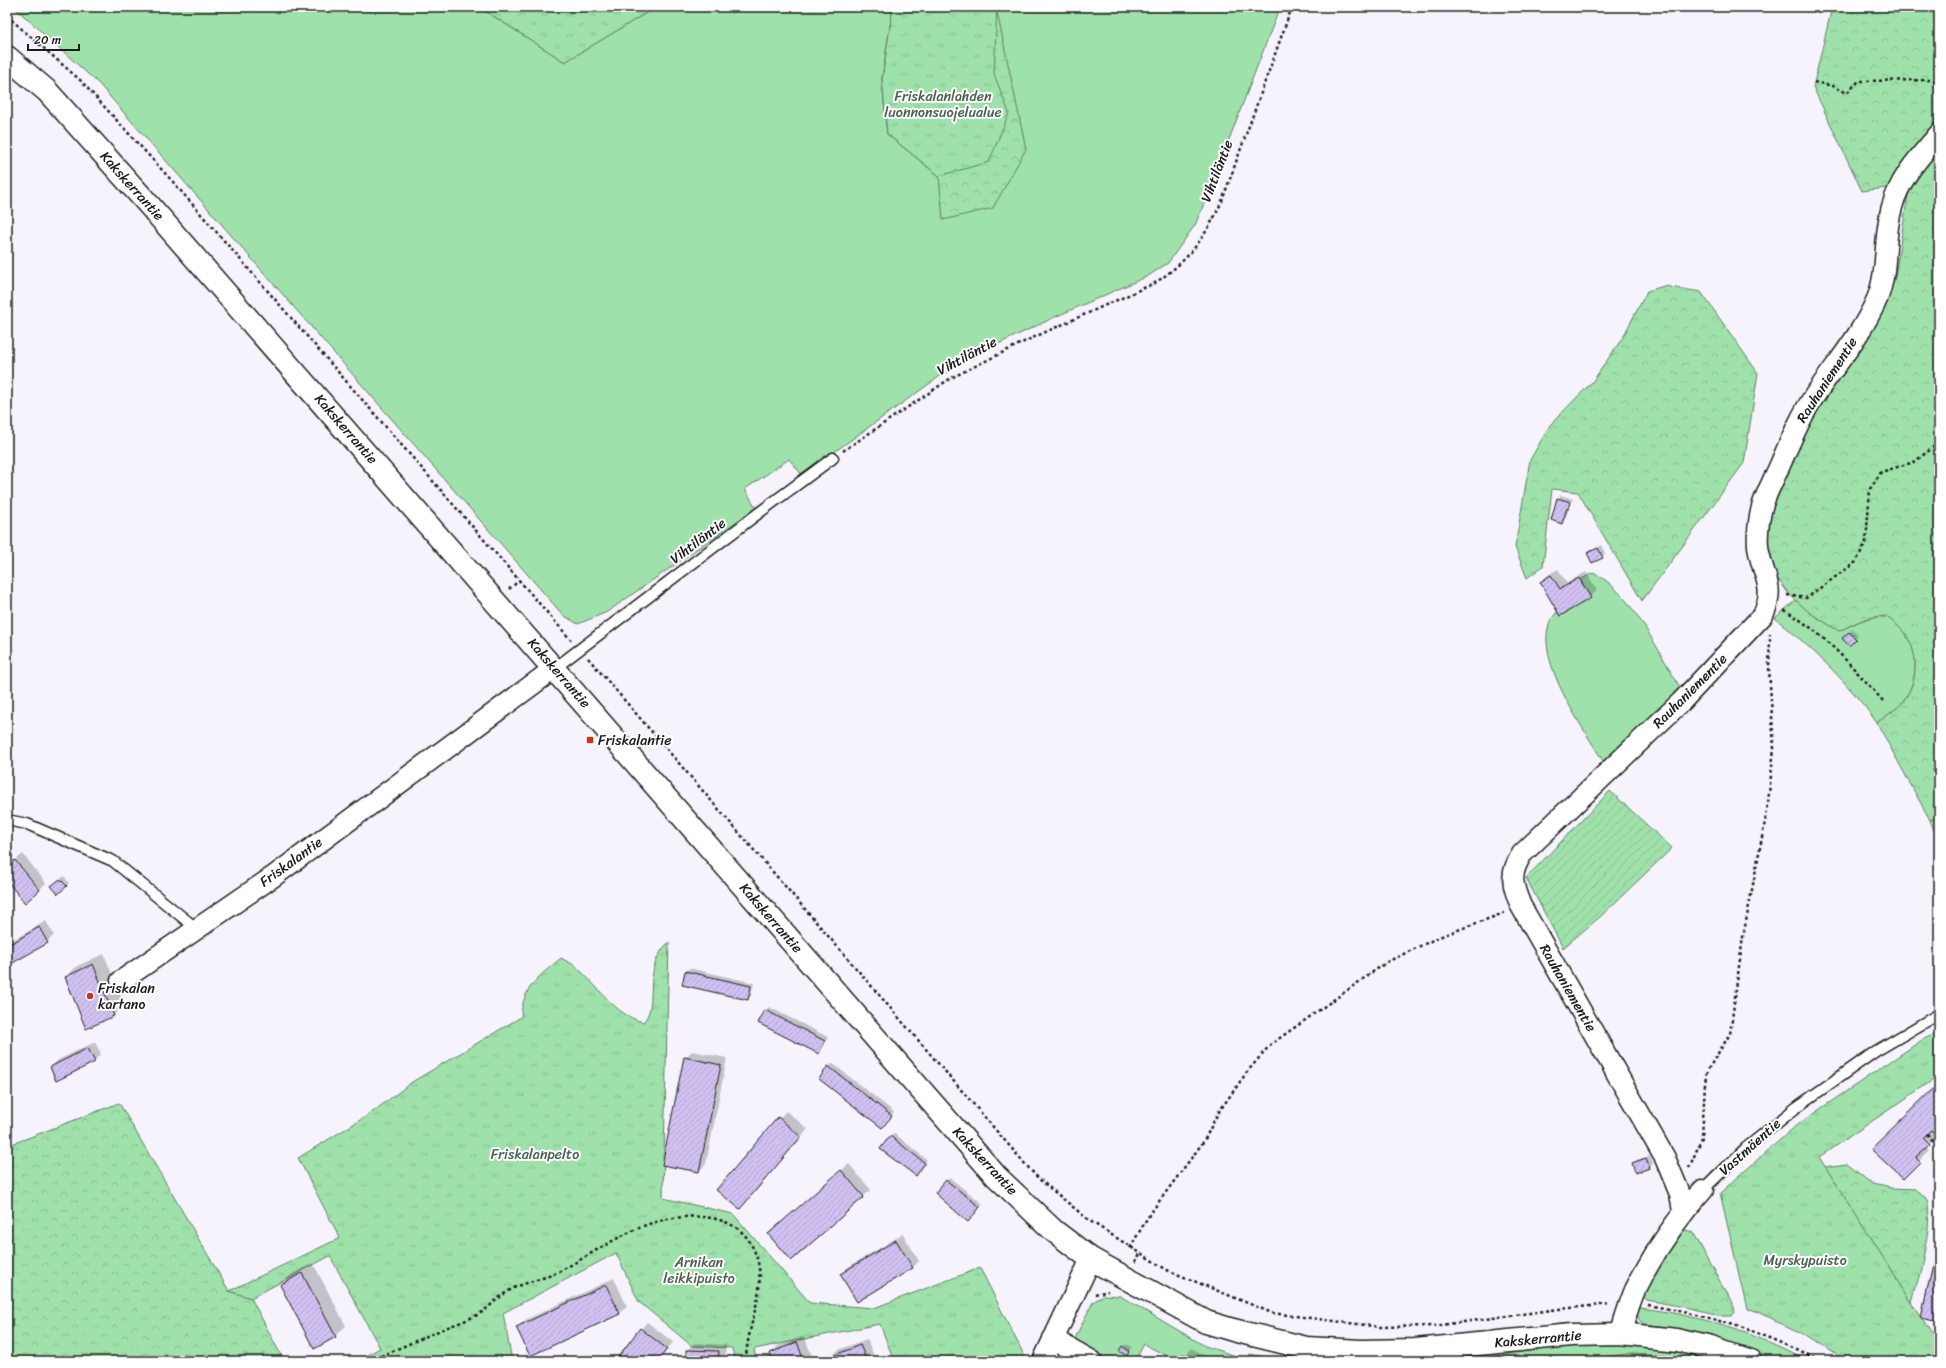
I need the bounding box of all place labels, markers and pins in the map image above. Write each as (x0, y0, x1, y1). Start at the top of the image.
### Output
place label: Friskalantie (598, 728, 671, 753)
marker: Friskalantie (585, 735, 595, 745)
place label: Friskalan kartano (98, 976, 155, 1017)
marker: Friskalan kartano (85, 991, 95, 1001)

